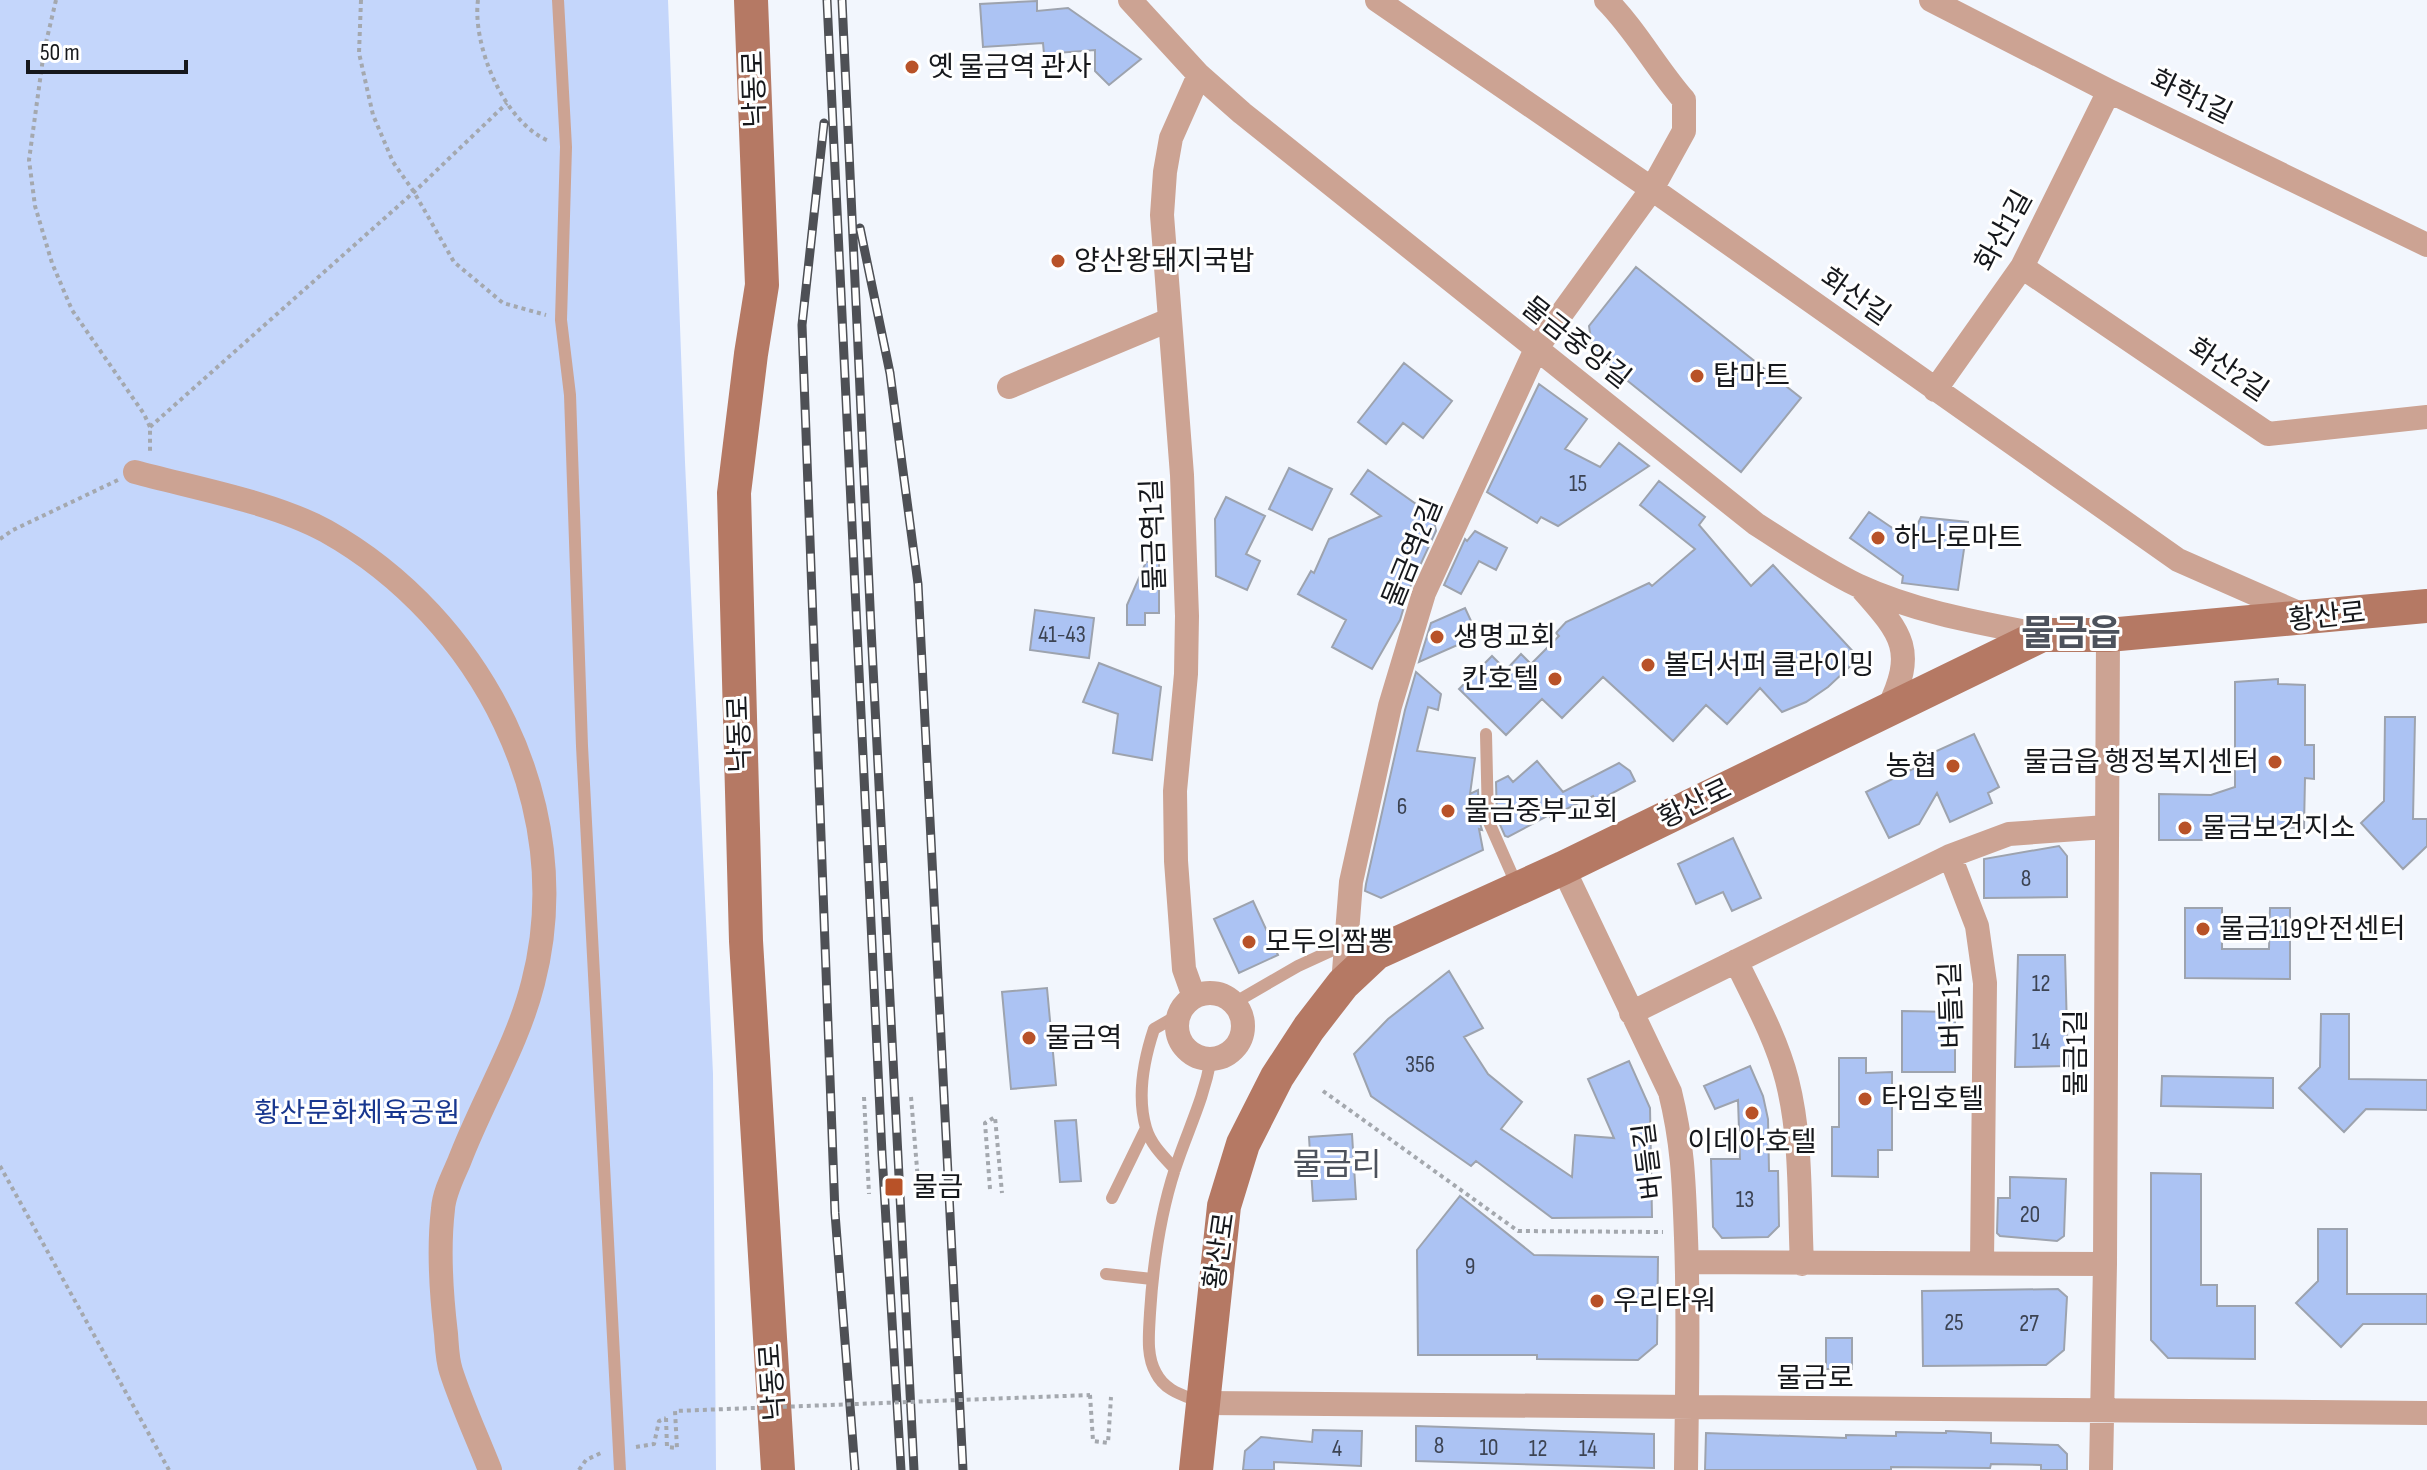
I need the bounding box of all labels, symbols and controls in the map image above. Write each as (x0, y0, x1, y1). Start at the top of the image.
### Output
scale bar (28, 24, 186, 74)
text: 50 m (40, 38, 80, 67)
street label: 낙동로 (737, 50, 773, 128)
place label: 옛 물금역 관사 (928, 51, 1091, 84)
marker: 옛 물금역 관사 (903, 58, 921, 76)
street label: 화학1길 (2145, 63, 2237, 131)
street label: 화산1길 (1968, 185, 2040, 277)
place label: 양산왕돼지국밥 (1074, 245, 1254, 278)
marker: 양산왕돼지국밥 (1049, 252, 1067, 270)
street label: 화산길 (1814, 261, 1896, 333)
street label: 물금중앙길 (1515, 290, 1637, 396)
street label: 화산2길 (2182, 331, 2274, 409)
place label: 탑마트 (1713, 360, 1790, 393)
marker: 탑마트 (1688, 367, 1706, 385)
house number: 15 (1569, 469, 1587, 498)
street label: 물금역1길 (1136, 478, 1172, 592)
street label: 물금역2길 (1376, 494, 1450, 612)
place label: 하나로마트 (1894, 522, 2023, 555)
marker: 하나로마트 (1869, 529, 1887, 547)
street label: 황산로 (2287, 597, 2367, 637)
district label: 물금읍 (2021, 613, 2121, 656)
house number: 41-43 (1038, 620, 1086, 649)
place label: 생명교회 (1453, 621, 1556, 654)
marker: 생명교회 (1428, 628, 1446, 646)
place label: 볼더서퍼 클라이밍 (1664, 649, 1875, 682)
marker: 볼더서퍼 클라이밍 (1639, 656, 1657, 674)
place label: 칸호텔 (1462, 663, 1539, 696)
marker: 칸호텔 (1546, 670, 1564, 688)
street label: 낙동로 (722, 695, 758, 773)
place label: 물금읍 행정복지센터 (2023, 746, 2259, 779)
place label: 농협 (1885, 750, 1937, 783)
marker: 물금읍 행정복지센터 (2266, 753, 2284, 771)
marker: 농협 (1944, 757, 1962, 775)
street label: 황산로 (1653, 772, 1737, 836)
house number: 6 (1397, 792, 1407, 821)
place label: 물금중부교회 (1464, 795, 1619, 828)
marker: 물금중부교회 (1439, 802, 1457, 820)
place label: 물금보건지소 (2201, 812, 2356, 845)
marker: 물금보건지소 (2176, 819, 2194, 837)
house number: 8 (2021, 864, 2031, 893)
place label: 물금119안전센터 (2219, 913, 2406, 946)
marker: 물금119안전센터 (2194, 920, 2212, 938)
place label: 모두의짬뽕 (1265, 926, 1394, 959)
marker: 모두의짬뽕 (1240, 933, 1258, 951)
street label: 버들1길 (1934, 961, 1970, 1049)
house number: 12 (2032, 969, 2050, 998)
street label: 물금1길 (2060, 1009, 2093, 1097)
place label: 물금역 (1045, 1022, 1122, 1055)
house number: 14 (2032, 1027, 2050, 1056)
marker: 물금역 (1020, 1029, 1038, 1047)
house number: 356 (1405, 1050, 1435, 1079)
place label: 타임호텔 (1881, 1083, 1984, 1116)
marker: 타임호텔 (1856, 1090, 1874, 1108)
park label: 황산문화체육공원 (254, 1097, 460, 1130)
marker: 이데아호텔 (1743, 1104, 1761, 1122)
street label: 버들길 (1628, 1121, 1670, 1201)
place label: 이데아호텔 (1688, 1126, 1816, 1159)
district label: 물금리 (1293, 1146, 1381, 1185)
place label: 물금 (912, 1171, 964, 1204)
marker: 물금 (883, 1176, 905, 1198)
house number: 13 (1736, 1185, 1754, 1214)
house number: 20 (2020, 1200, 2040, 1229)
street label: 황산로 (1198, 1210, 1242, 1292)
house number: 9 (1465, 1252, 1475, 1281)
place label: 우리타워 (1613, 1285, 1716, 1318)
marker: 우리타워 (1588, 1292, 1606, 1310)
house number: 25 (1944, 1308, 1964, 1337)
house number: 27 (2019, 1309, 2039, 1338)
street label: 낙동로 (754, 1342, 792, 1422)
street label: 물금로 (1776, 1362, 1854, 1395)
house number: 8 (1434, 1431, 1444, 1460)
house number: 10 (1479, 1433, 1499, 1462)
house number: 4 (1332, 1434, 1342, 1463)
house number: 12 (1529, 1434, 1547, 1463)
house number: 14 (1579, 1434, 1597, 1463)

